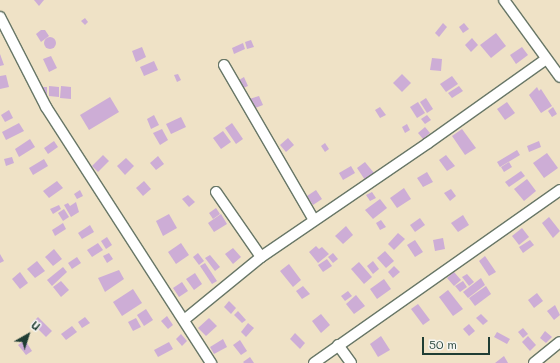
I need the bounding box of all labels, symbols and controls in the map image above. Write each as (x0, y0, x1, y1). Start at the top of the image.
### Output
north arrow (8, 315, 48, 355)
text: U (28, 317, 44, 334)
scale bar (424, 329, 492, 355)
text: 50 m (429, 336, 457, 352)

